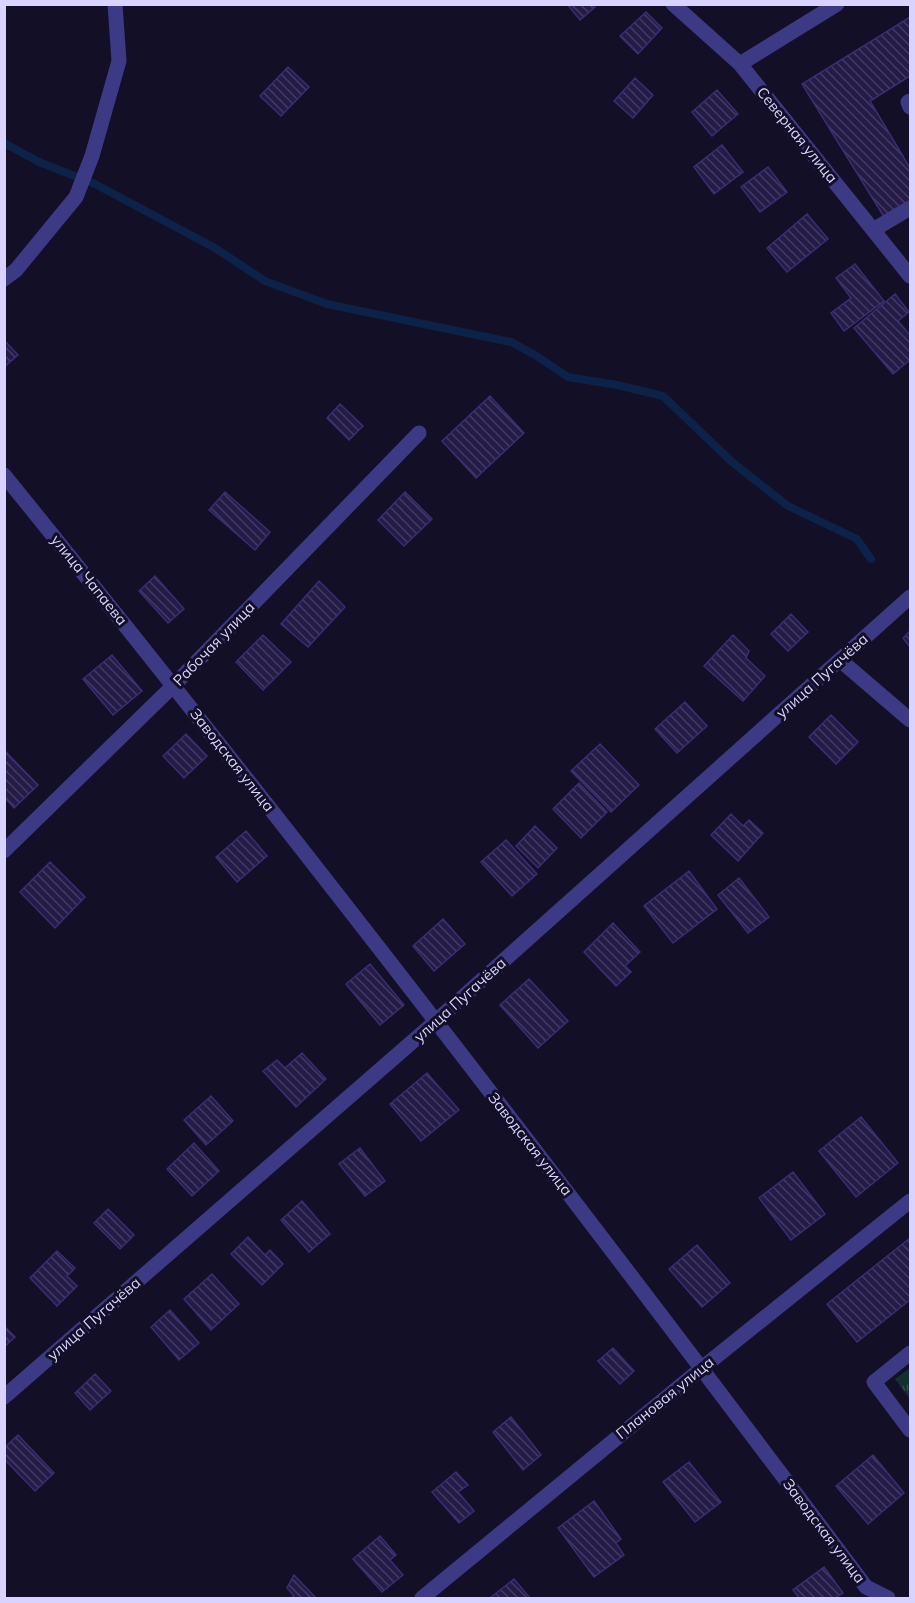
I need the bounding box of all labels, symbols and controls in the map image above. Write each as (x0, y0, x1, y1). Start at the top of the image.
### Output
street label: Северная улица (753, 83, 842, 187)
street label: улица Чапаева (47, 531, 132, 629)
street label: Рабочая улица (169, 598, 259, 690)
street label: улица Пугачёва (772, 629, 872, 722)
street label: Заводская улица (186, 704, 279, 815)
street label: улица Пугачёва (410, 953, 510, 1046)
street label: Заводская улица (484, 1088, 577, 1199)
street label: улица Пугачёва (43, 1273, 144, 1364)
street label: Плановая улица (612, 1352, 717, 1443)
street label: Заводская улица (779, 1475, 870, 1587)

